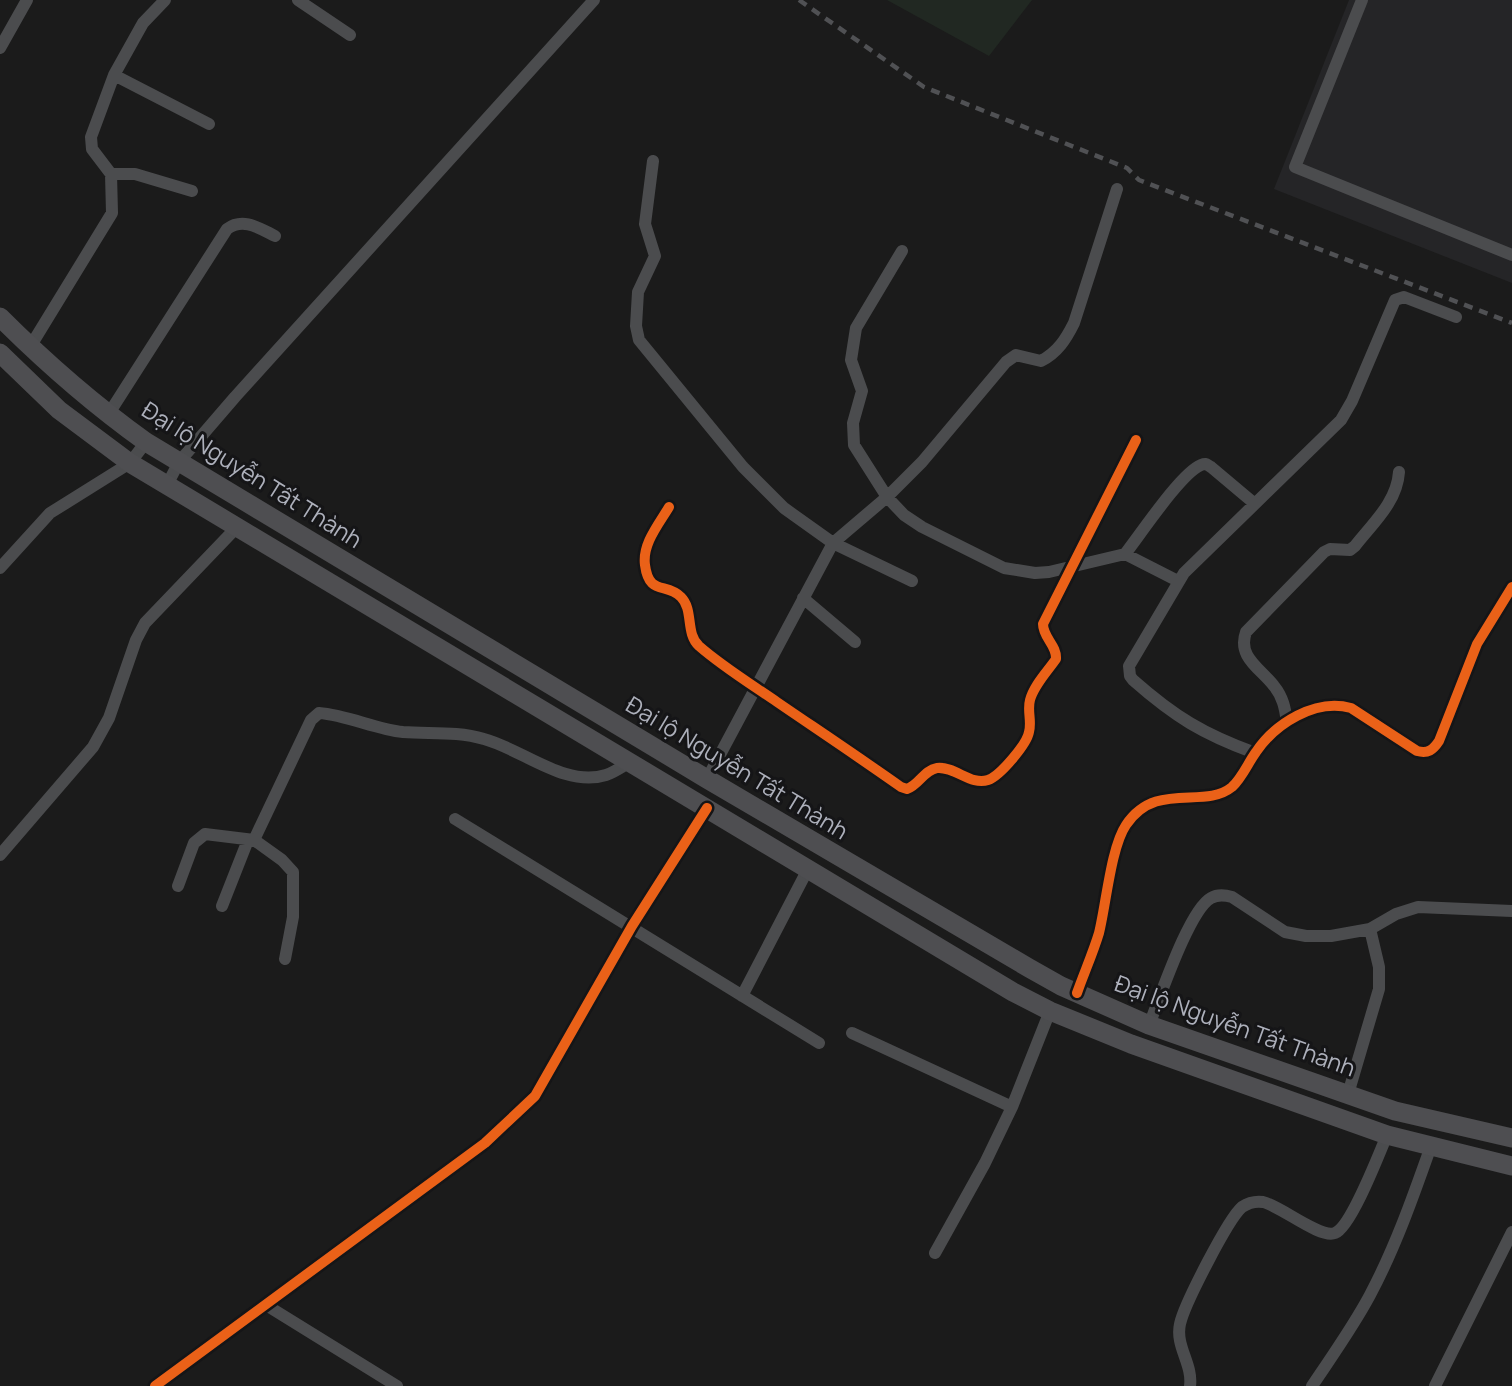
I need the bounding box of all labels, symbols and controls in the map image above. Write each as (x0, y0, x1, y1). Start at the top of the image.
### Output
street label: Đại lộ Nguyễn Tất Thành (136, 393, 369, 555)
street label: Đại lộ Nguyễn Tất Thành (620, 688, 855, 846)
street label: Đại lộ Nguyễn Tất Thành (1111, 967, 1360, 1084)

